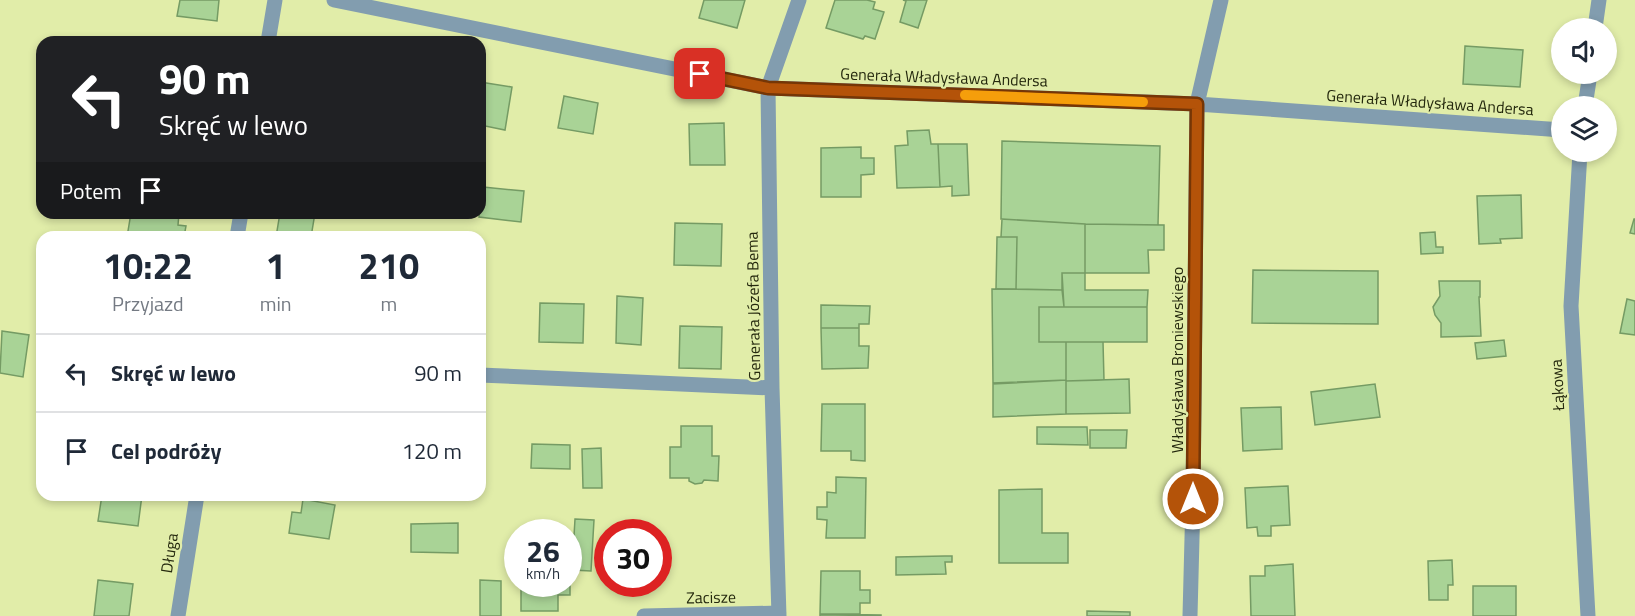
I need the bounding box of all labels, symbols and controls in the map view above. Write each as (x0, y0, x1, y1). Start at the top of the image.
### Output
map controls (1551, 18, 1617, 162)
button: sound (1551, 18, 1617, 84)
text: 90 m (159, 46, 251, 110)
pin (674, 48, 725, 99)
icon: arrive (683, 57, 716, 90)
icon: left (60, 60, 138, 138)
street label: Generała Władysława Andersa (840, 61, 1048, 93)
street label: Generała Władysława Andersa (1326, 83, 1534, 121)
button: layers (1551, 96, 1617, 162)
text: Skręć w lewo (159, 104, 308, 145)
text: Potem (60, 174, 122, 208)
icon: arrive (134, 174, 167, 207)
street label: Generała Józefa Bema (740, 231, 766, 381)
text: 10:22 (103, 238, 193, 293)
text: 1 (266, 238, 286, 293)
text: 210 (359, 238, 419, 293)
street label: Władysława Broniewskiego (1165, 267, 1189, 453)
text: Przyjazd (112, 288, 184, 319)
text: min (260, 288, 292, 319)
text: m (380, 288, 397, 319)
text: Skręć w lewo (111, 356, 236, 390)
text: 90 m (414, 356, 462, 390)
icon: left (60, 357, 93, 390)
street label: Łąkowa (1544, 359, 1570, 412)
text: Cel podróży (111, 434, 221, 468)
text: 120 m (402, 434, 462, 468)
icon: arrive (60, 435, 93, 468)
position arrow (1161, 467, 1225, 531)
speed limit sign: 30 (594, 519, 672, 597)
text: 26 (526, 528, 560, 574)
street label: Długa (154, 531, 184, 575)
text: km/h (526, 562, 560, 585)
street label: Zacisze (686, 585, 736, 609)

